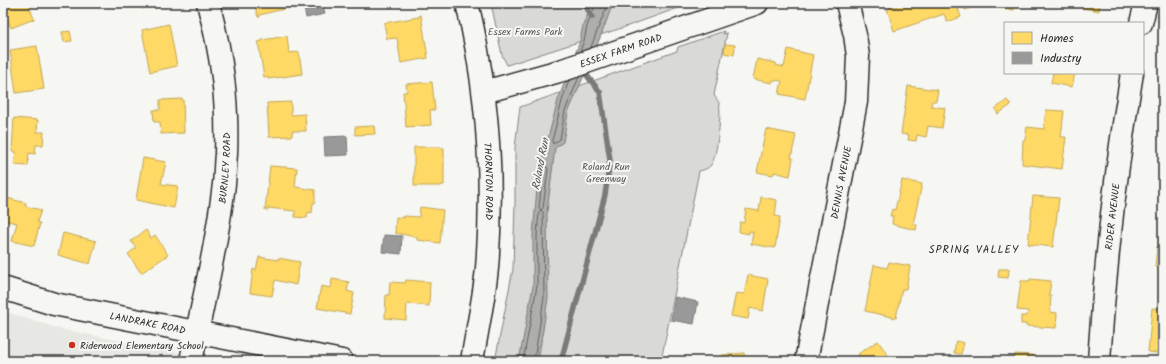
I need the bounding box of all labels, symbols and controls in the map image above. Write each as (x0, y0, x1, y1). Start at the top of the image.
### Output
legend (1004, 22, 1144, 74)
park label: Essex Farms Park (488, 24, 563, 40)
street label: ESSEX FARM ROAD (578, 29, 665, 73)
text: Homes (1040, 29, 1074, 48)
text: Industry (1040, 49, 1082, 68)
street label: BURNLEY ROAD (215, 132, 235, 205)
water label: Roland Run (527, 136, 555, 192)
street label: THORNTON ROAD (479, 142, 497, 221)
street label: DENNIS AVENUE (827, 143, 857, 220)
park label: Roland Run Greenway (582, 159, 630, 187)
street label: RIDER AVENUE (1101, 181, 1125, 251)
district label: SPRING VALLEY (929, 241, 1019, 259)
street label: LANDRAKE ROAD (108, 308, 187, 339)
place label: Riderwood Elementary School (80, 338, 204, 354)
marker: Riderwood Elementary School (67, 340, 77, 350)

